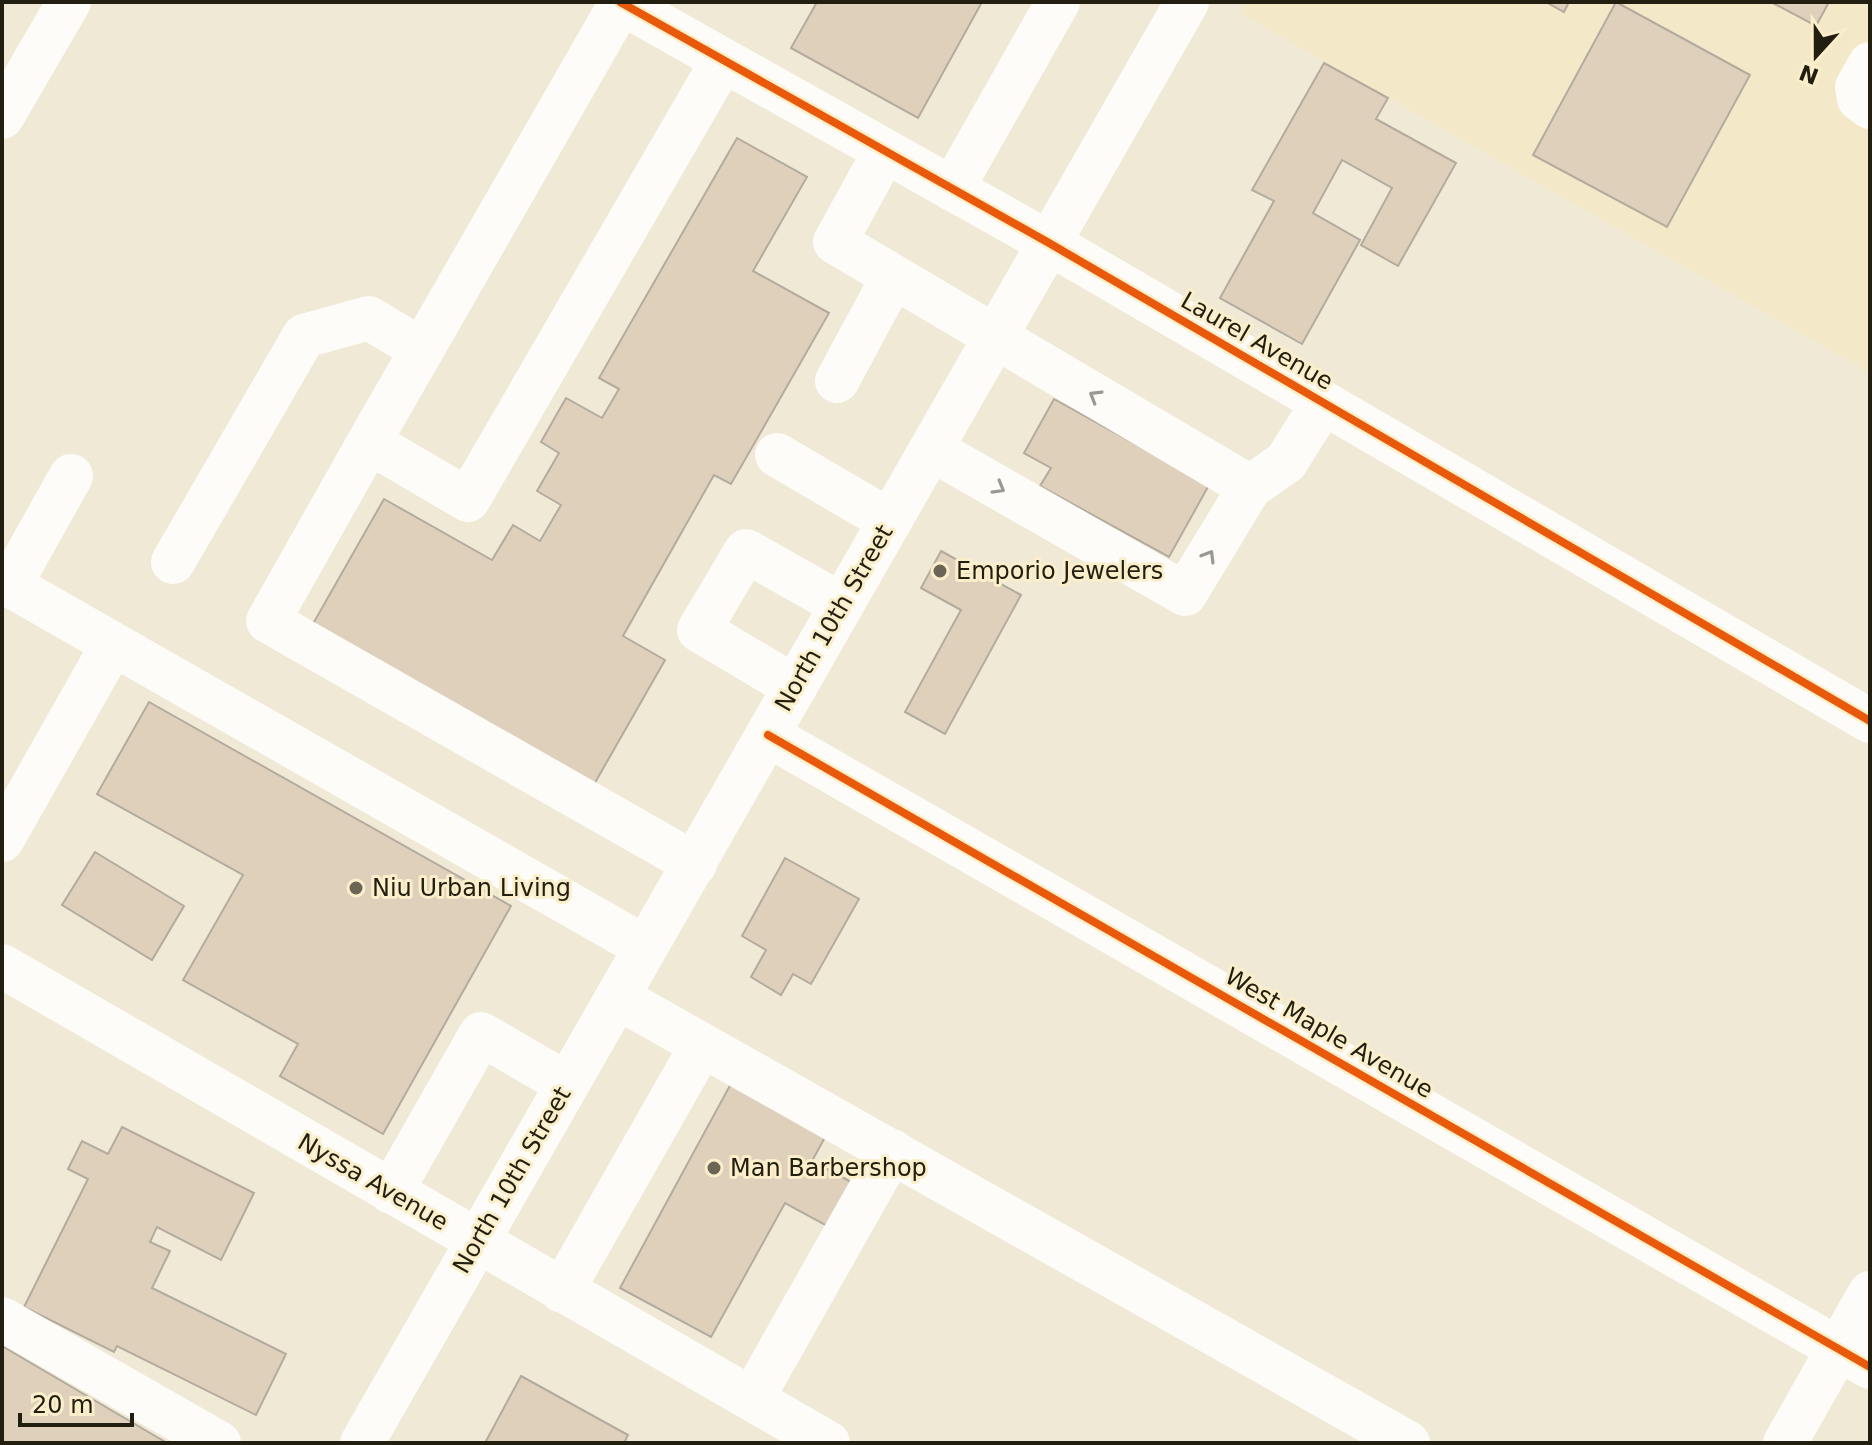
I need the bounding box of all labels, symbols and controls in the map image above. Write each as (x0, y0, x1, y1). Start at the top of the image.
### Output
north arrow (1776, 16, 1856, 96)
text: N (1796, 59, 1822, 89)
street label: Laurel Avenue (1176, 286, 1338, 396)
one-way arrow (1089, 390, 1104, 405)
one-way arrow (990, 478, 1005, 494)
street label: North 10th Street (769, 520, 899, 716)
one-way arrow (1199, 550, 1215, 565)
place label: Emporio Jewelers (956, 557, 1163, 585)
marker: Emporio Jewelers (931, 562, 949, 580)
place label: Niu Urban Living (372, 874, 571, 902)
marker: Niu Urban Living (347, 879, 365, 897)
street label: West Maple Avenue (1220, 962, 1438, 1104)
street label: North 10th Street (447, 1082, 577, 1278)
street label: Nyssa Avenue (293, 1128, 453, 1236)
place label: Man Barbershop (730, 1154, 927, 1182)
marker: Man Barbershop (705, 1159, 723, 1177)
scale bar (20, 1377, 132, 1427)
text: 20 m (32, 1391, 94, 1419)

